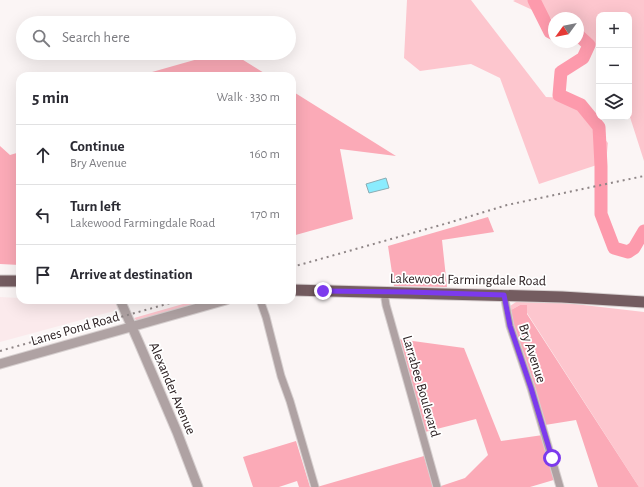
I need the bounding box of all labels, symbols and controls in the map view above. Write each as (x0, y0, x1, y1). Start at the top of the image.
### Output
north arrow (548, 12, 584, 48)
map controls (596, 12, 632, 120)
button: + (596, 12, 632, 48)
search box (16, 16, 296, 60)
icon: search (30, 27, 52, 49)
text: Search here (62, 30, 130, 45)
button: − (596, 48, 632, 84)
button: layers (596, 84, 632, 120)
text: 5 min (32, 89, 69, 106)
text: Walk · 330 m (217, 91, 280, 104)
text: Continue (70, 139, 125, 154)
icon: ahead (32, 144, 54, 166)
text: 160 m (250, 148, 280, 161)
text: Bry Avenue (70, 157, 127, 170)
text: Turn left (70, 199, 121, 214)
icon: left (32, 204, 54, 226)
text: 170 m (251, 208, 280, 221)
text: Lakewood Farmingdale Road (70, 217, 215, 230)
icon: arrive (32, 264, 54, 286)
text: Arrive at destination (70, 267, 193, 282)
street label: Lakewood Farmingdale Road (390, 272, 546, 288)
route end (314, 282, 332, 300)
street label: Lanes Pond Road (29, 310, 121, 348)
street label: Bry Avenue (516, 322, 548, 385)
street label: Larrabee Boulevard (400, 334, 442, 439)
street label: Alexander Avenue (146, 340, 198, 437)
route start (543, 449, 561, 467)

